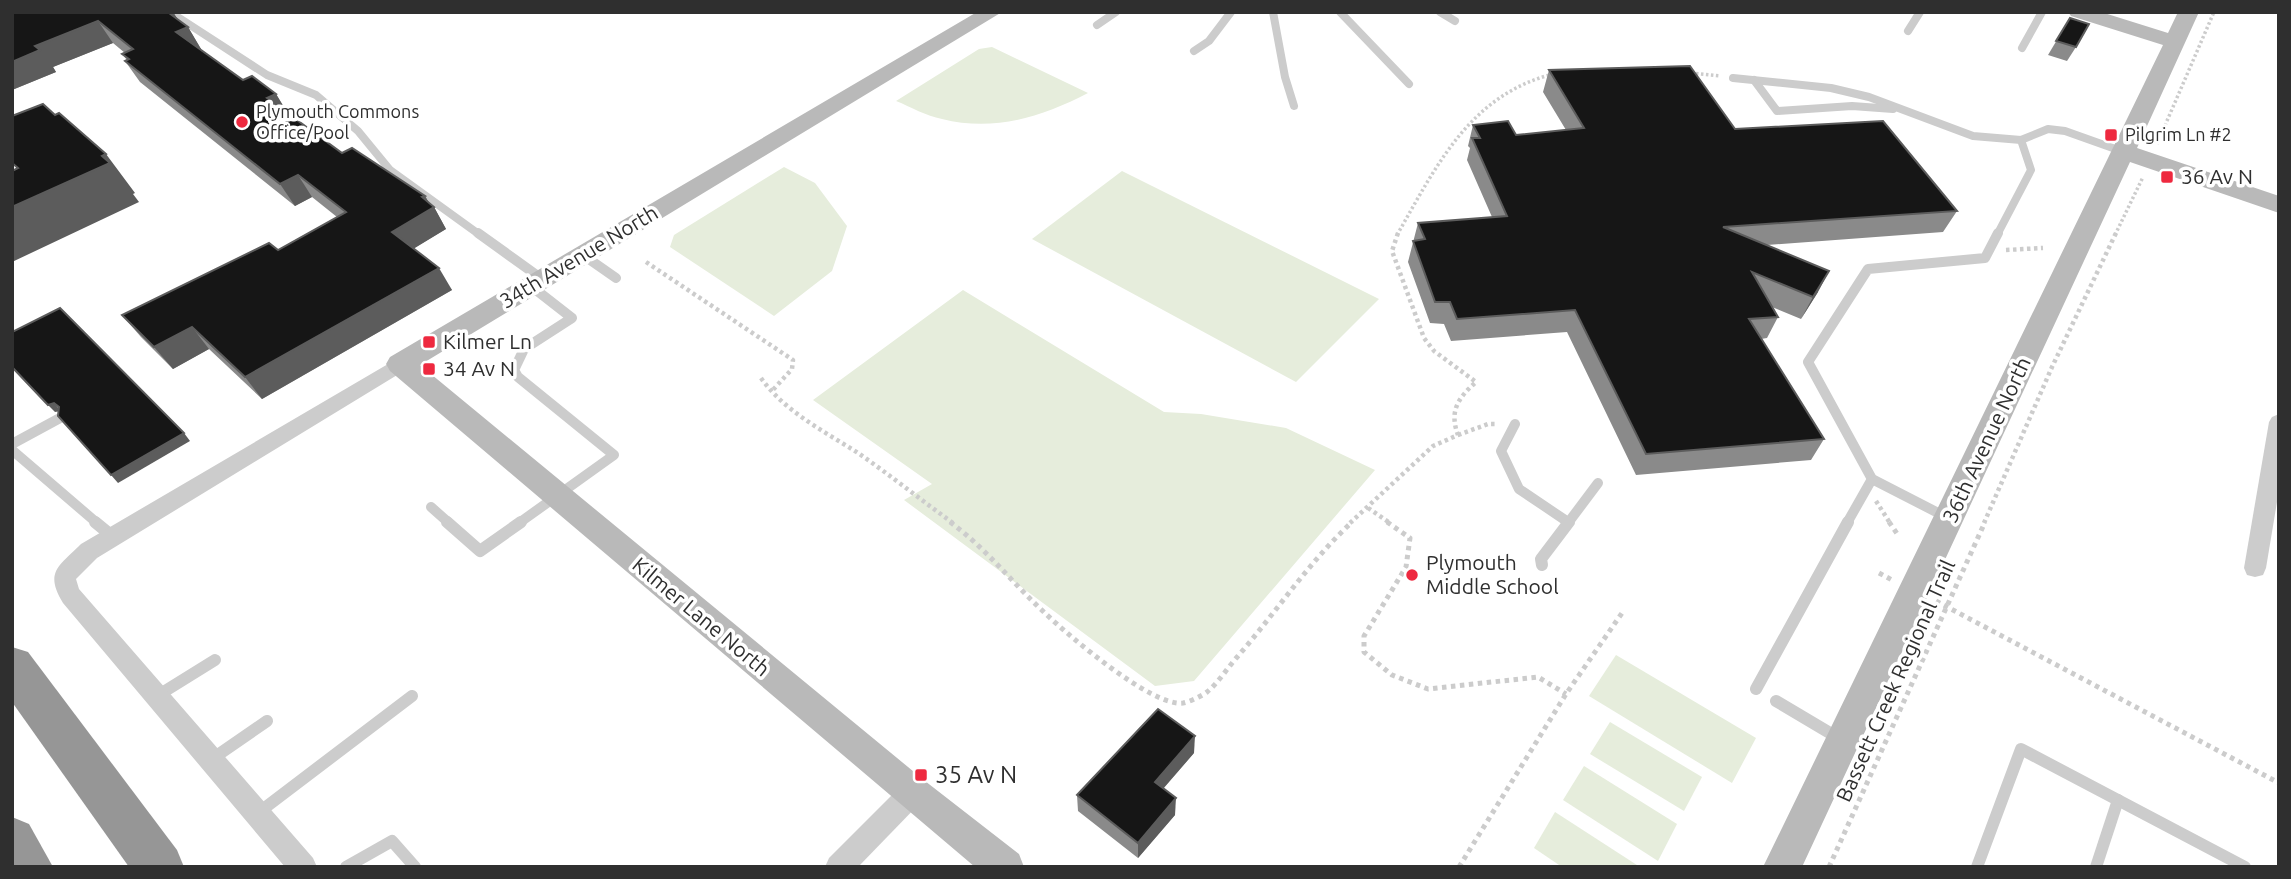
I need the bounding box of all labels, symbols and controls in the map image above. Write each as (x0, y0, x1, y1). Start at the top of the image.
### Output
place label: Plymouth Commons Office/Pool (256, 101, 419, 142)
marker: Plymouth Commons Office/Pool (234, 114, 250, 130)
place label: Pilgrim Ln #2 (2125, 124, 2232, 144)
marker: Pilgrim Ln #2 (2103, 127, 2119, 143)
place label: 36 Av N (2181, 164, 2253, 188)
marker: 36 Av N (2159, 169, 2175, 185)
street label: 34th Avenue North (495, 200, 662, 313)
place label: Kilmer Ln (443, 329, 532, 353)
marker: Kilmer Ln (421, 334, 437, 350)
street label: 36th Avenue North (1937, 353, 2035, 526)
place label: 34 Av N (443, 356, 515, 380)
marker: 34 Av N (421, 361, 437, 377)
place label: Plymouth Middle School (1426, 550, 1559, 598)
street label: Kilmer Lane North (628, 552, 775, 681)
street label: Bassett Creek Regional Trail (1831, 556, 1959, 805)
marker: Plymouth Middle School (1404, 567, 1420, 583)
place label: 35 Av N (935, 761, 1017, 788)
marker: 35 Av N (913, 767, 929, 783)

